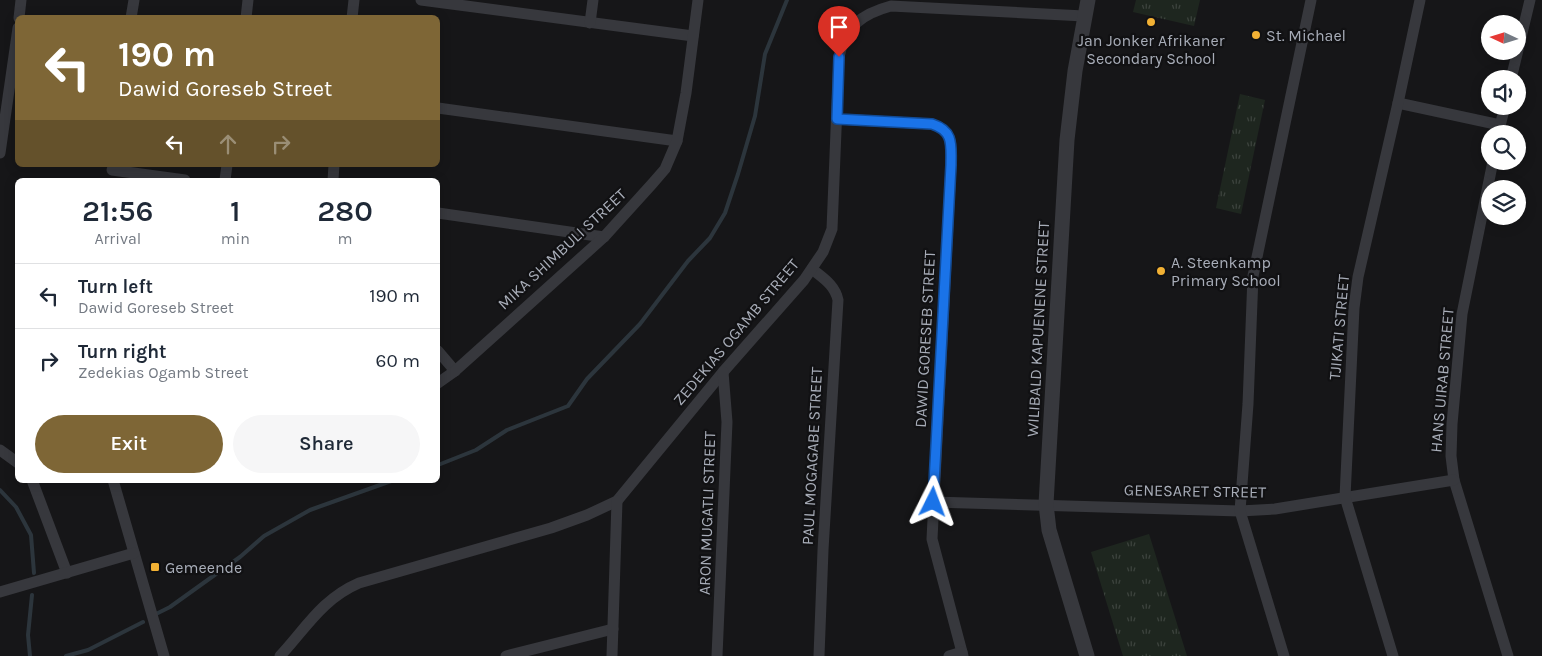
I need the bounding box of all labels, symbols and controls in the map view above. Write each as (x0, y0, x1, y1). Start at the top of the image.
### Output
pin (818, 6, 860, 57)
icon: arrive (825, 13, 853, 41)
north arrow (1481, 15, 1526, 60)
map controls (1481, 15, 1526, 225)
marker: Jan Jonker Afrikaner Secondary School (1145, 16, 1157, 28)
place label: St. Michael (1266, 26, 1346, 45)
marker: St. Michael (1250, 29, 1262, 41)
place label: Jan Jonker Afrikaner Secondary School (1078, 31, 1225, 68)
text: 190 m (118, 34, 216, 75)
icon: left (35, 35, 100, 100)
button: sound (1481, 70, 1526, 115)
text: Dawid Goreseb Street (118, 76, 332, 102)
button: search (1481, 125, 1526, 170)
icon: left (161, 130, 189, 158)
icon: ahead (214, 130, 242, 158)
icon: right (267, 130, 295, 158)
button: layers (1481, 180, 1526, 225)
street label: MIKA SHIMBULI STREET (494, 184, 630, 314)
text: 21:56 (82, 193, 154, 229)
text: 1 (230, 193, 241, 229)
text: 280 (317, 193, 373, 229)
street label: WILIBALD KAPUENENE STREET (1023, 221, 1053, 437)
text: Arrival (94, 229, 141, 248)
text: min (221, 229, 250, 248)
text: m (338, 229, 352, 248)
street label: DAWID GORESEB STREET (911, 250, 939, 428)
place label: A. Steenkamp Primary School (1171, 253, 1281, 290)
street label: ZEDEKIAS OGAMB STREET (669, 255, 803, 409)
marker: A. Steenkamp Primary School (1155, 265, 1167, 277)
street label: TJIKATI STREET (1325, 273, 1353, 381)
text: Turn left (78, 276, 153, 298)
icon: left (35, 282, 63, 310)
text: 190 m (369, 285, 420, 307)
text: Dawid Goreseb Street (78, 298, 234, 317)
street label: HANS UIRAB STREET (1426, 307, 1458, 453)
text: Turn right (78, 341, 167, 363)
icon: right (35, 347, 63, 375)
text: 60 m (376, 350, 420, 372)
text: Zedekias Ogamb Street (78, 363, 249, 382)
street label: PAUL MOGAGABE STREET (798, 367, 826, 545)
button: Exit (35, 415, 223, 473)
button: Share (233, 415, 420, 473)
street label: ARON MUGATLI STREET (695, 431, 719, 595)
position arrow (906, 475, 958, 527)
street label: GENESARET STREET (1124, 480, 1266, 502)
place label: Gemeende (165, 558, 242, 577)
marker: Gemeende (149, 561, 161, 573)

